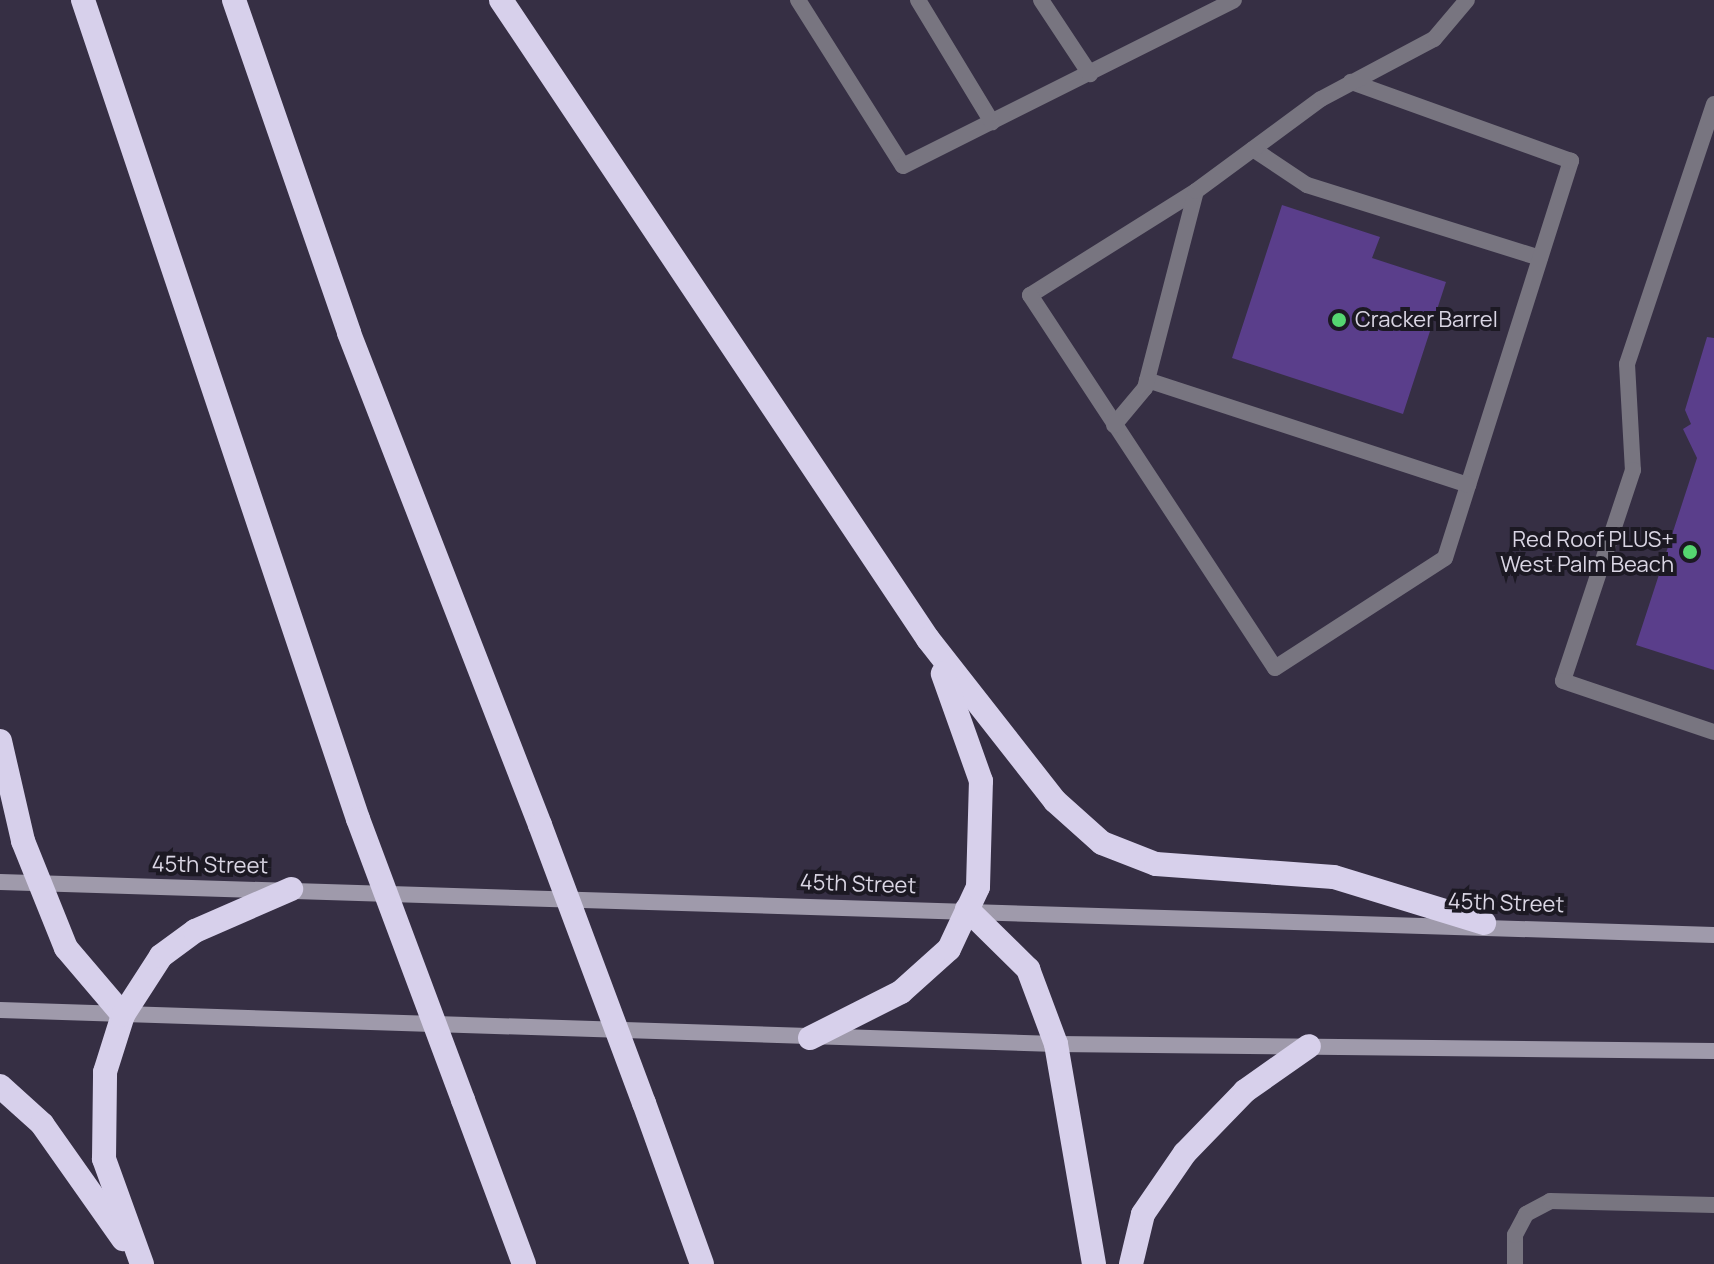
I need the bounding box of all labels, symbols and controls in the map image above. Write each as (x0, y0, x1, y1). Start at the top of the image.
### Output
place label: Cracker Barrel (1355, 307, 1498, 333)
marker: Cracker Barrel (1330, 311, 1348, 329)
place label: Red Roof PLUS+ West Palm Beach (1500, 526, 1674, 578)
marker: Red Roof PLUS+ West Palm Beach (1681, 543, 1699, 561)
street label: 45th Street (151, 851, 269, 879)
street label: 45th Street (799, 869, 917, 899)
street label: 45th Street (1447, 888, 1565, 918)

